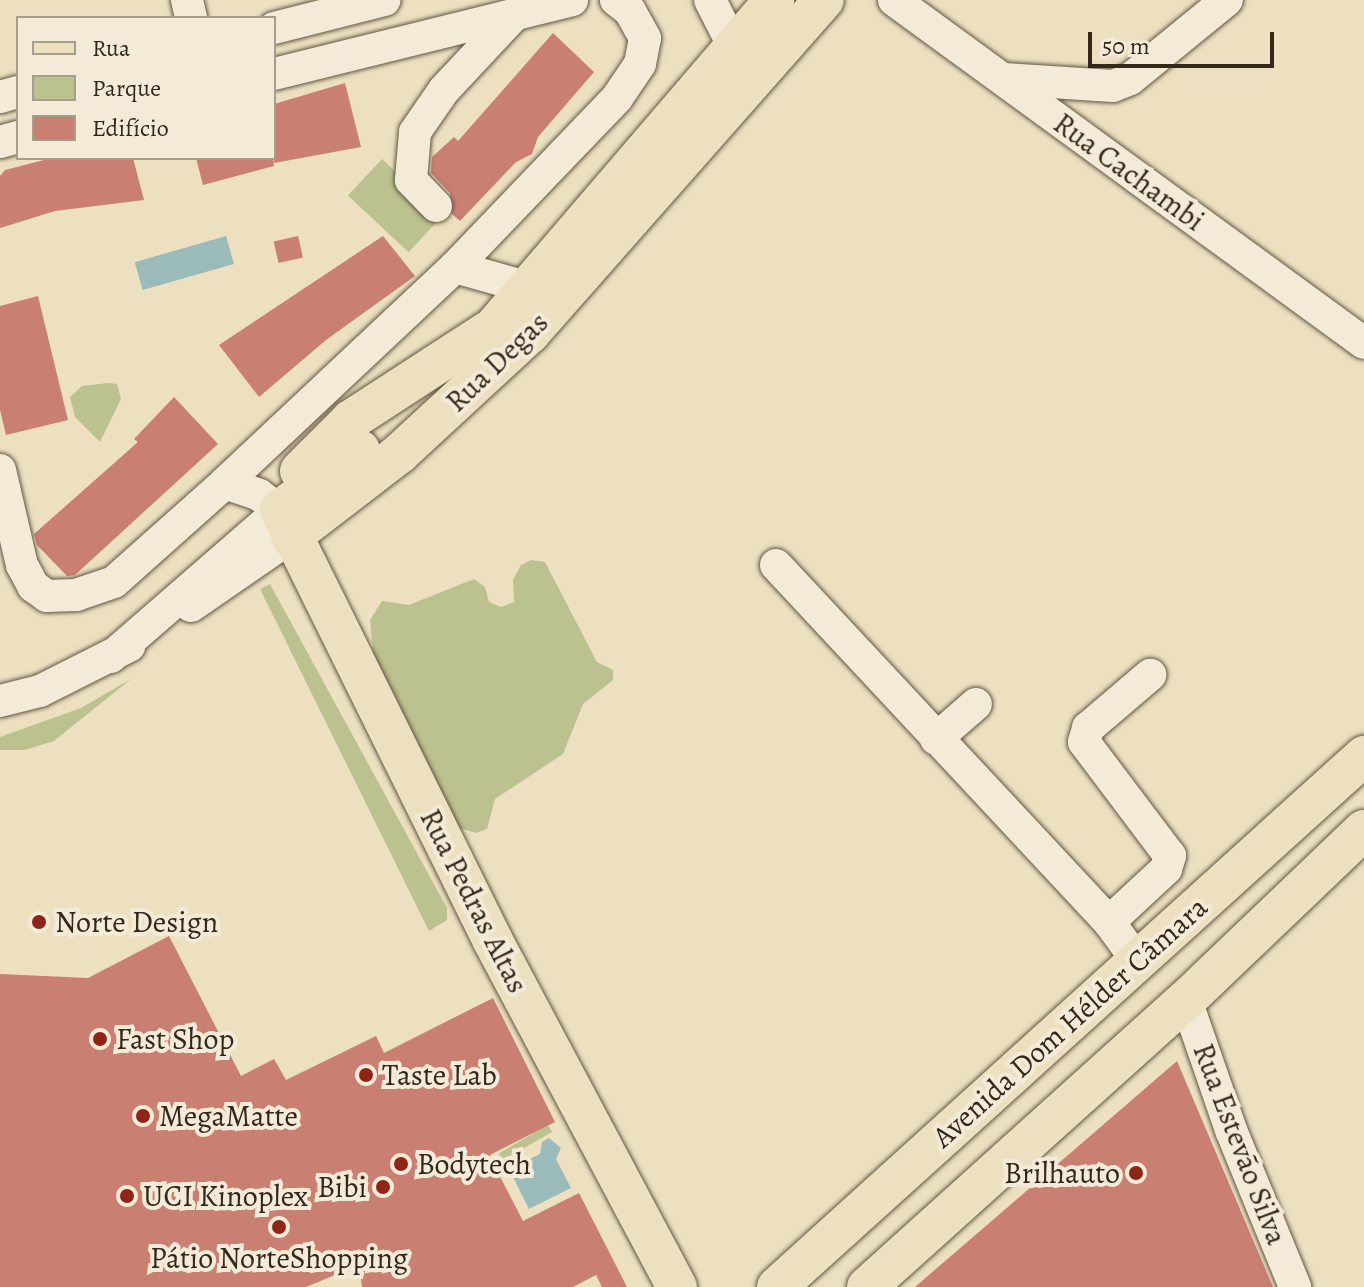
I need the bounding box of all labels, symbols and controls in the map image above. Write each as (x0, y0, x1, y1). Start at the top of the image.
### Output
legend (16, 16, 276, 160)
scale bar (1092, 16, 1278, 66)
text: 50 m (1102, 30, 1150, 62)
text: Rua (92, 32, 130, 64)
text: Parque (92, 72, 161, 104)
street label: Rua Cachambi (1047, 105, 1211, 239)
text: Edifício (92, 112, 169, 144)
street label: Rua Degas (438, 304, 556, 420)
street label: Rua Pedras Altas (412, 803, 536, 999)
street label: Avenida Dom Hélder Câmara (925, 889, 1215, 1155)
place label: Norte Design (55, 904, 218, 940)
marker: Norte Design (30, 913, 48, 931)
place label: Fast Shop (116, 1021, 234, 1057)
marker: Fast Shop (91, 1030, 109, 1048)
street label: Rua Estevão Silva (1185, 1038, 1295, 1250)
place label: Taste Lab (382, 1057, 497, 1093)
marker: Taste Lab (357, 1066, 375, 1084)
place label: MegaMatte (159, 1098, 298, 1134)
marker: MegaMatte (134, 1107, 152, 1125)
place label: Bodytech (417, 1146, 531, 1182)
marker: Bodytech (392, 1155, 410, 1173)
place label: Brilhauto (1004, 1155, 1120, 1191)
marker: Brilhauto (1127, 1164, 1145, 1182)
place label: Bibi (317, 1169, 367, 1205)
place label: UCI Kinoplex (143, 1178, 308, 1214)
marker: Bibi (374, 1178, 392, 1196)
marker: UCI Kinoplex (118, 1187, 136, 1205)
marker: Pátio NorteShopping (270, 1218, 288, 1236)
place label: Pátio NorteShopping (150, 1240, 408, 1276)

